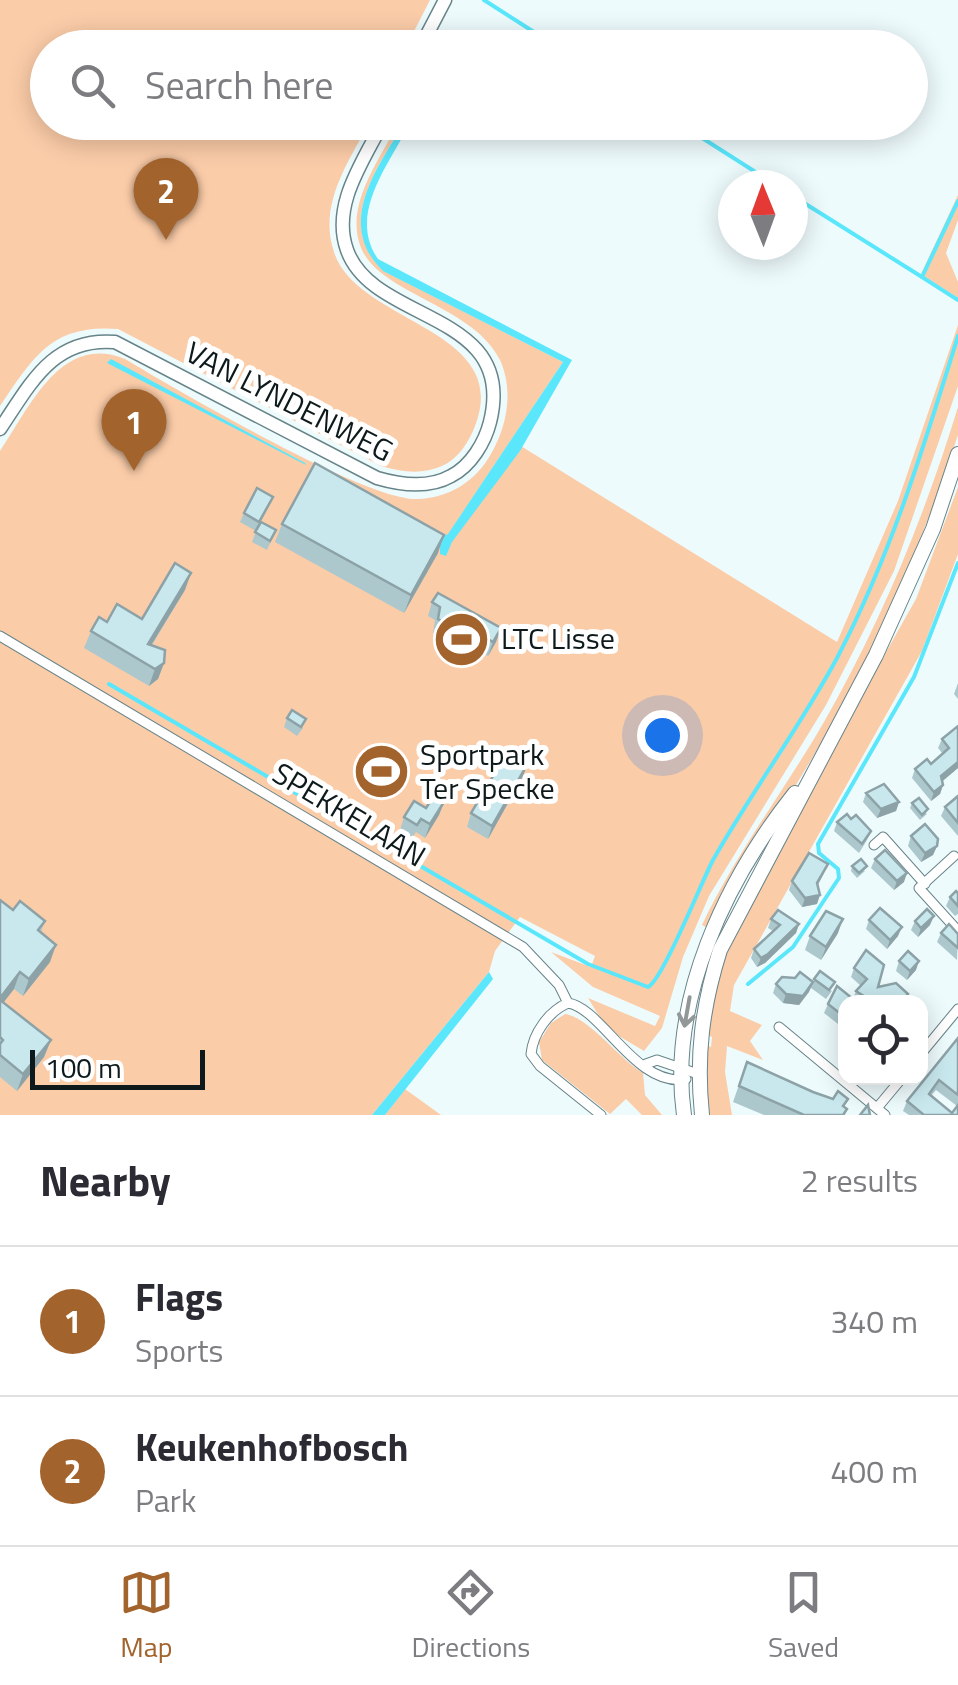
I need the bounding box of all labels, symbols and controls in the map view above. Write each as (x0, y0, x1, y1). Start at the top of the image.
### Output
search box (30, 30, 928, 140)
text: Search here (145, 56, 333, 114)
icon: search (65, 58, 120, 113)
pin: 2 (134, 158, 198, 240)
north arrow (718, 170, 808, 260)
street label: VAN LYNDENWEG (178, 329, 401, 473)
pin: 1 (102, 388, 166, 471)
sports icon: LTC Lisse (432, 609, 492, 669)
place label: LTC Lisse (501, 615, 615, 661)
your location (637, 710, 688, 761)
place label: Sportpark Ter Specke (420, 731, 555, 811)
sports icon: Sportpark Ter Specke (351, 742, 411, 802)
street label: SPEKKELAAN (264, 750, 435, 878)
map controls (838, 995, 928, 1085)
button: locate (838, 995, 928, 1085)
one-way arrow (677, 996, 696, 1028)
scale bar (30, 1045, 205, 1090)
text: 100 m (45, 1046, 122, 1089)
text: Nearby (40, 1148, 171, 1212)
text: 2 results (801, 1156, 918, 1204)
text: Flags (135, 1268, 223, 1326)
text: 1 (64, 1297, 81, 1345)
text: 340 m (830, 1297, 918, 1345)
text: Sports (135, 1326, 223, 1374)
text: Keukenhofbosch (135, 1418, 409, 1476)
text: 2 (64, 1447, 81, 1495)
text: 400 m (830, 1447, 918, 1495)
text: Park (135, 1476, 196, 1524)
tab: Map (119, 1565, 174, 1668)
tab: Directions (412, 1565, 530, 1668)
tab: Saved (768, 1565, 839, 1668)

